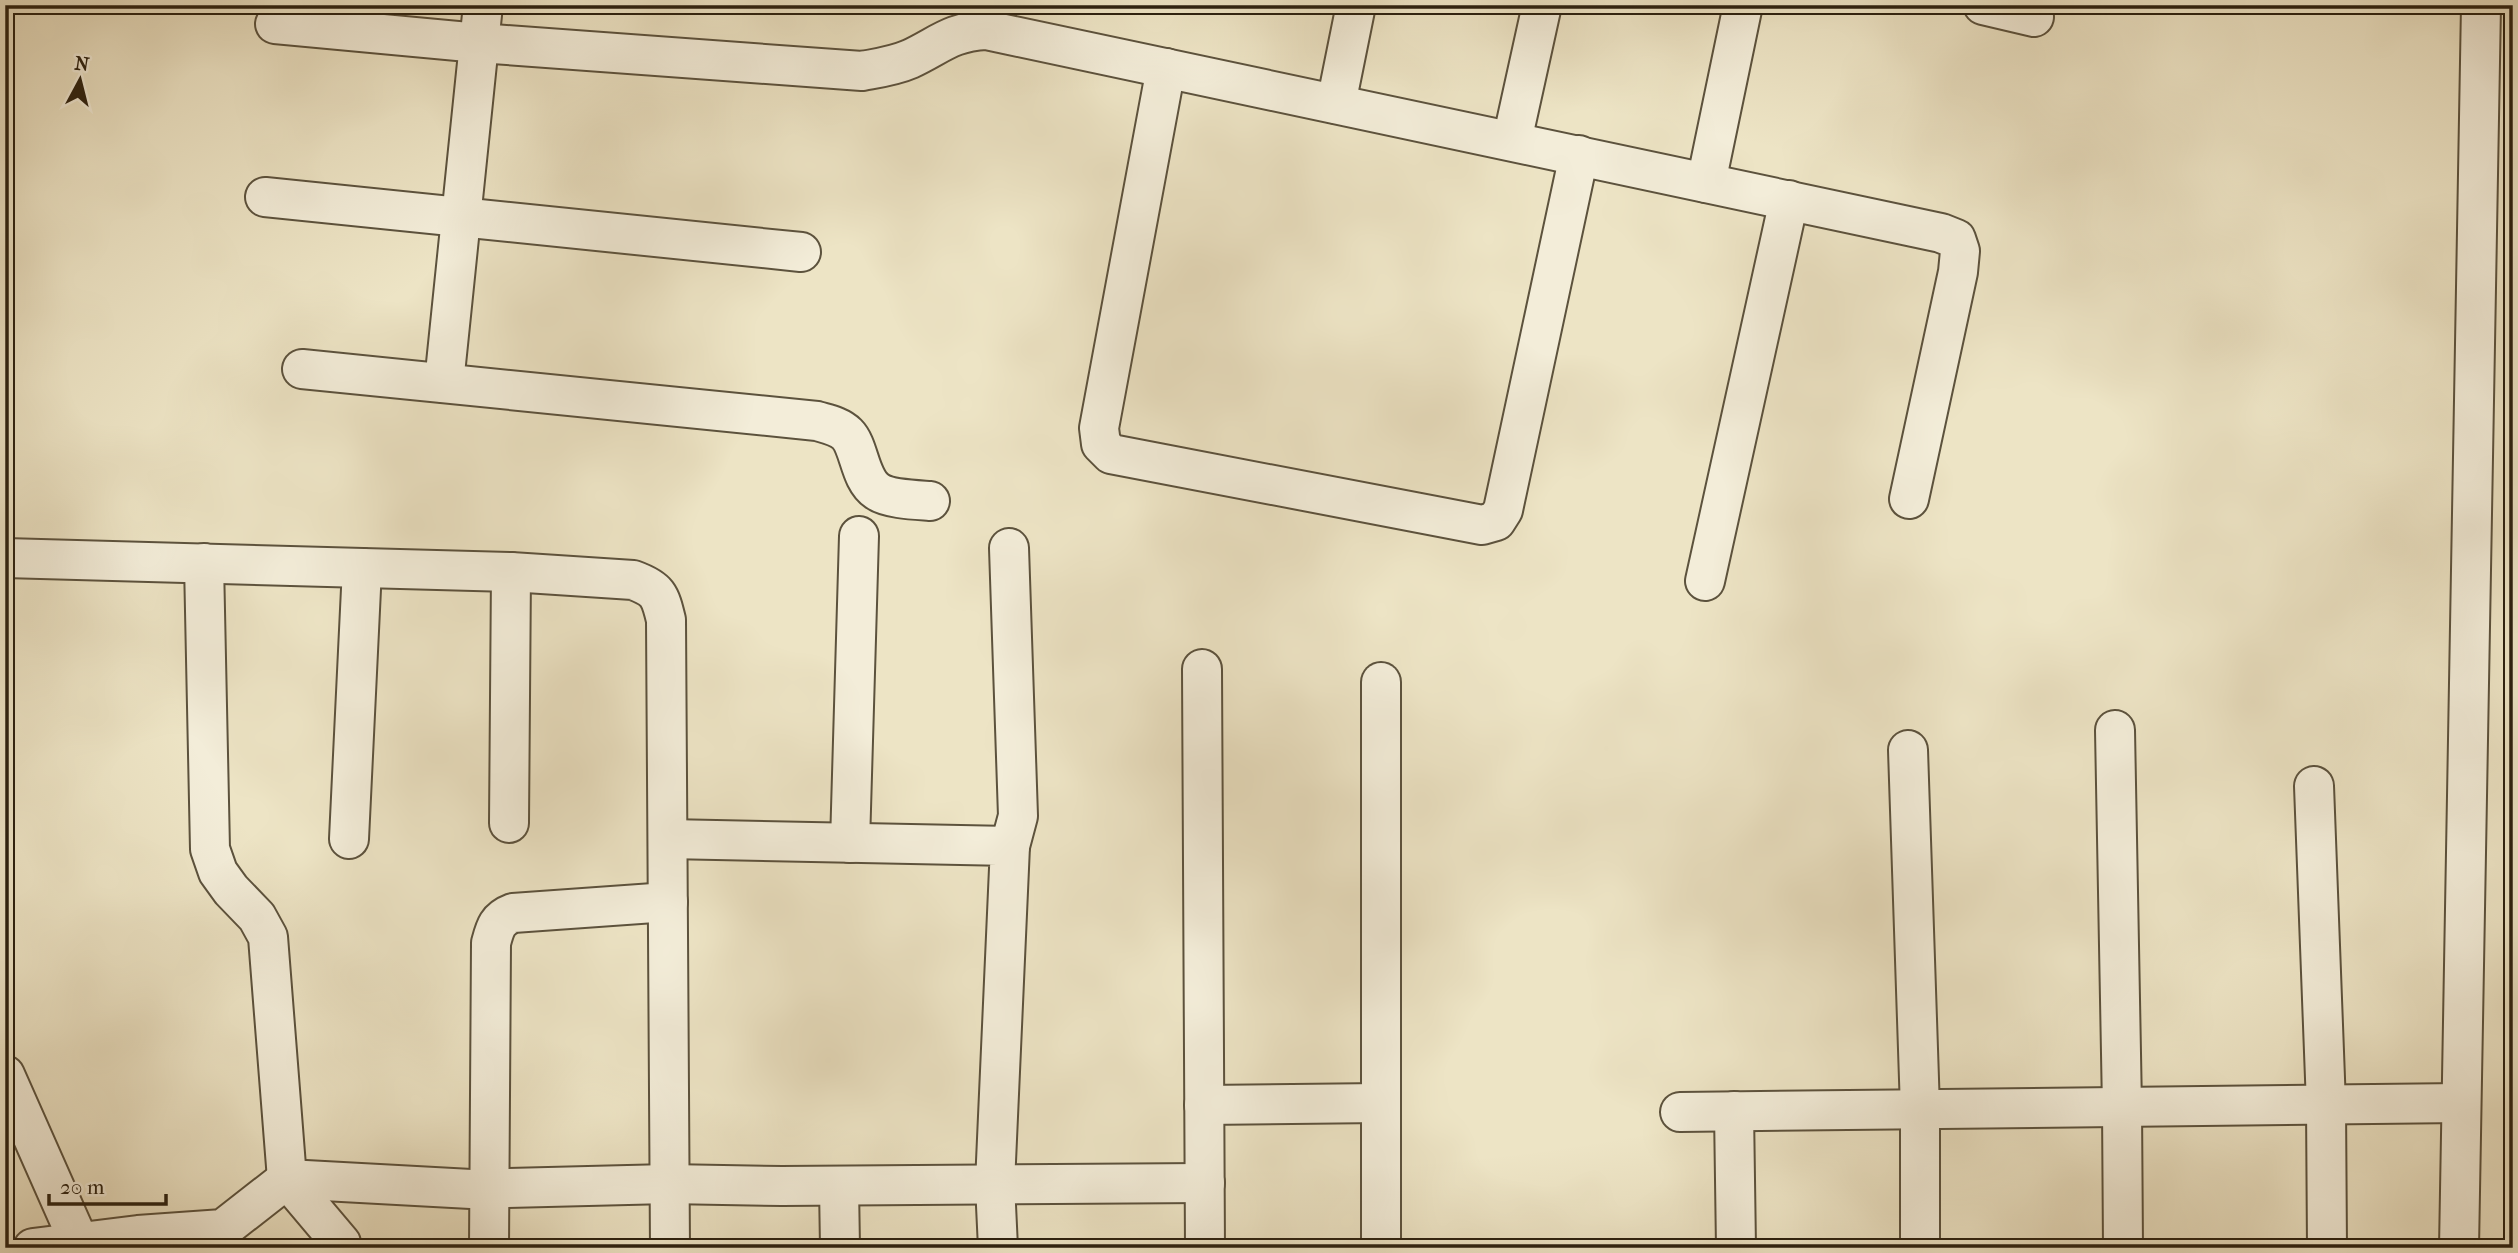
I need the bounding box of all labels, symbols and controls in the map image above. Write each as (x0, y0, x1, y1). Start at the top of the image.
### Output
north arrow (46, 46, 116, 116)
text: N (73, 52, 91, 76)
scale bar (49, 1162, 166, 1206)
text: 20 m (60, 1175, 105, 1199)

